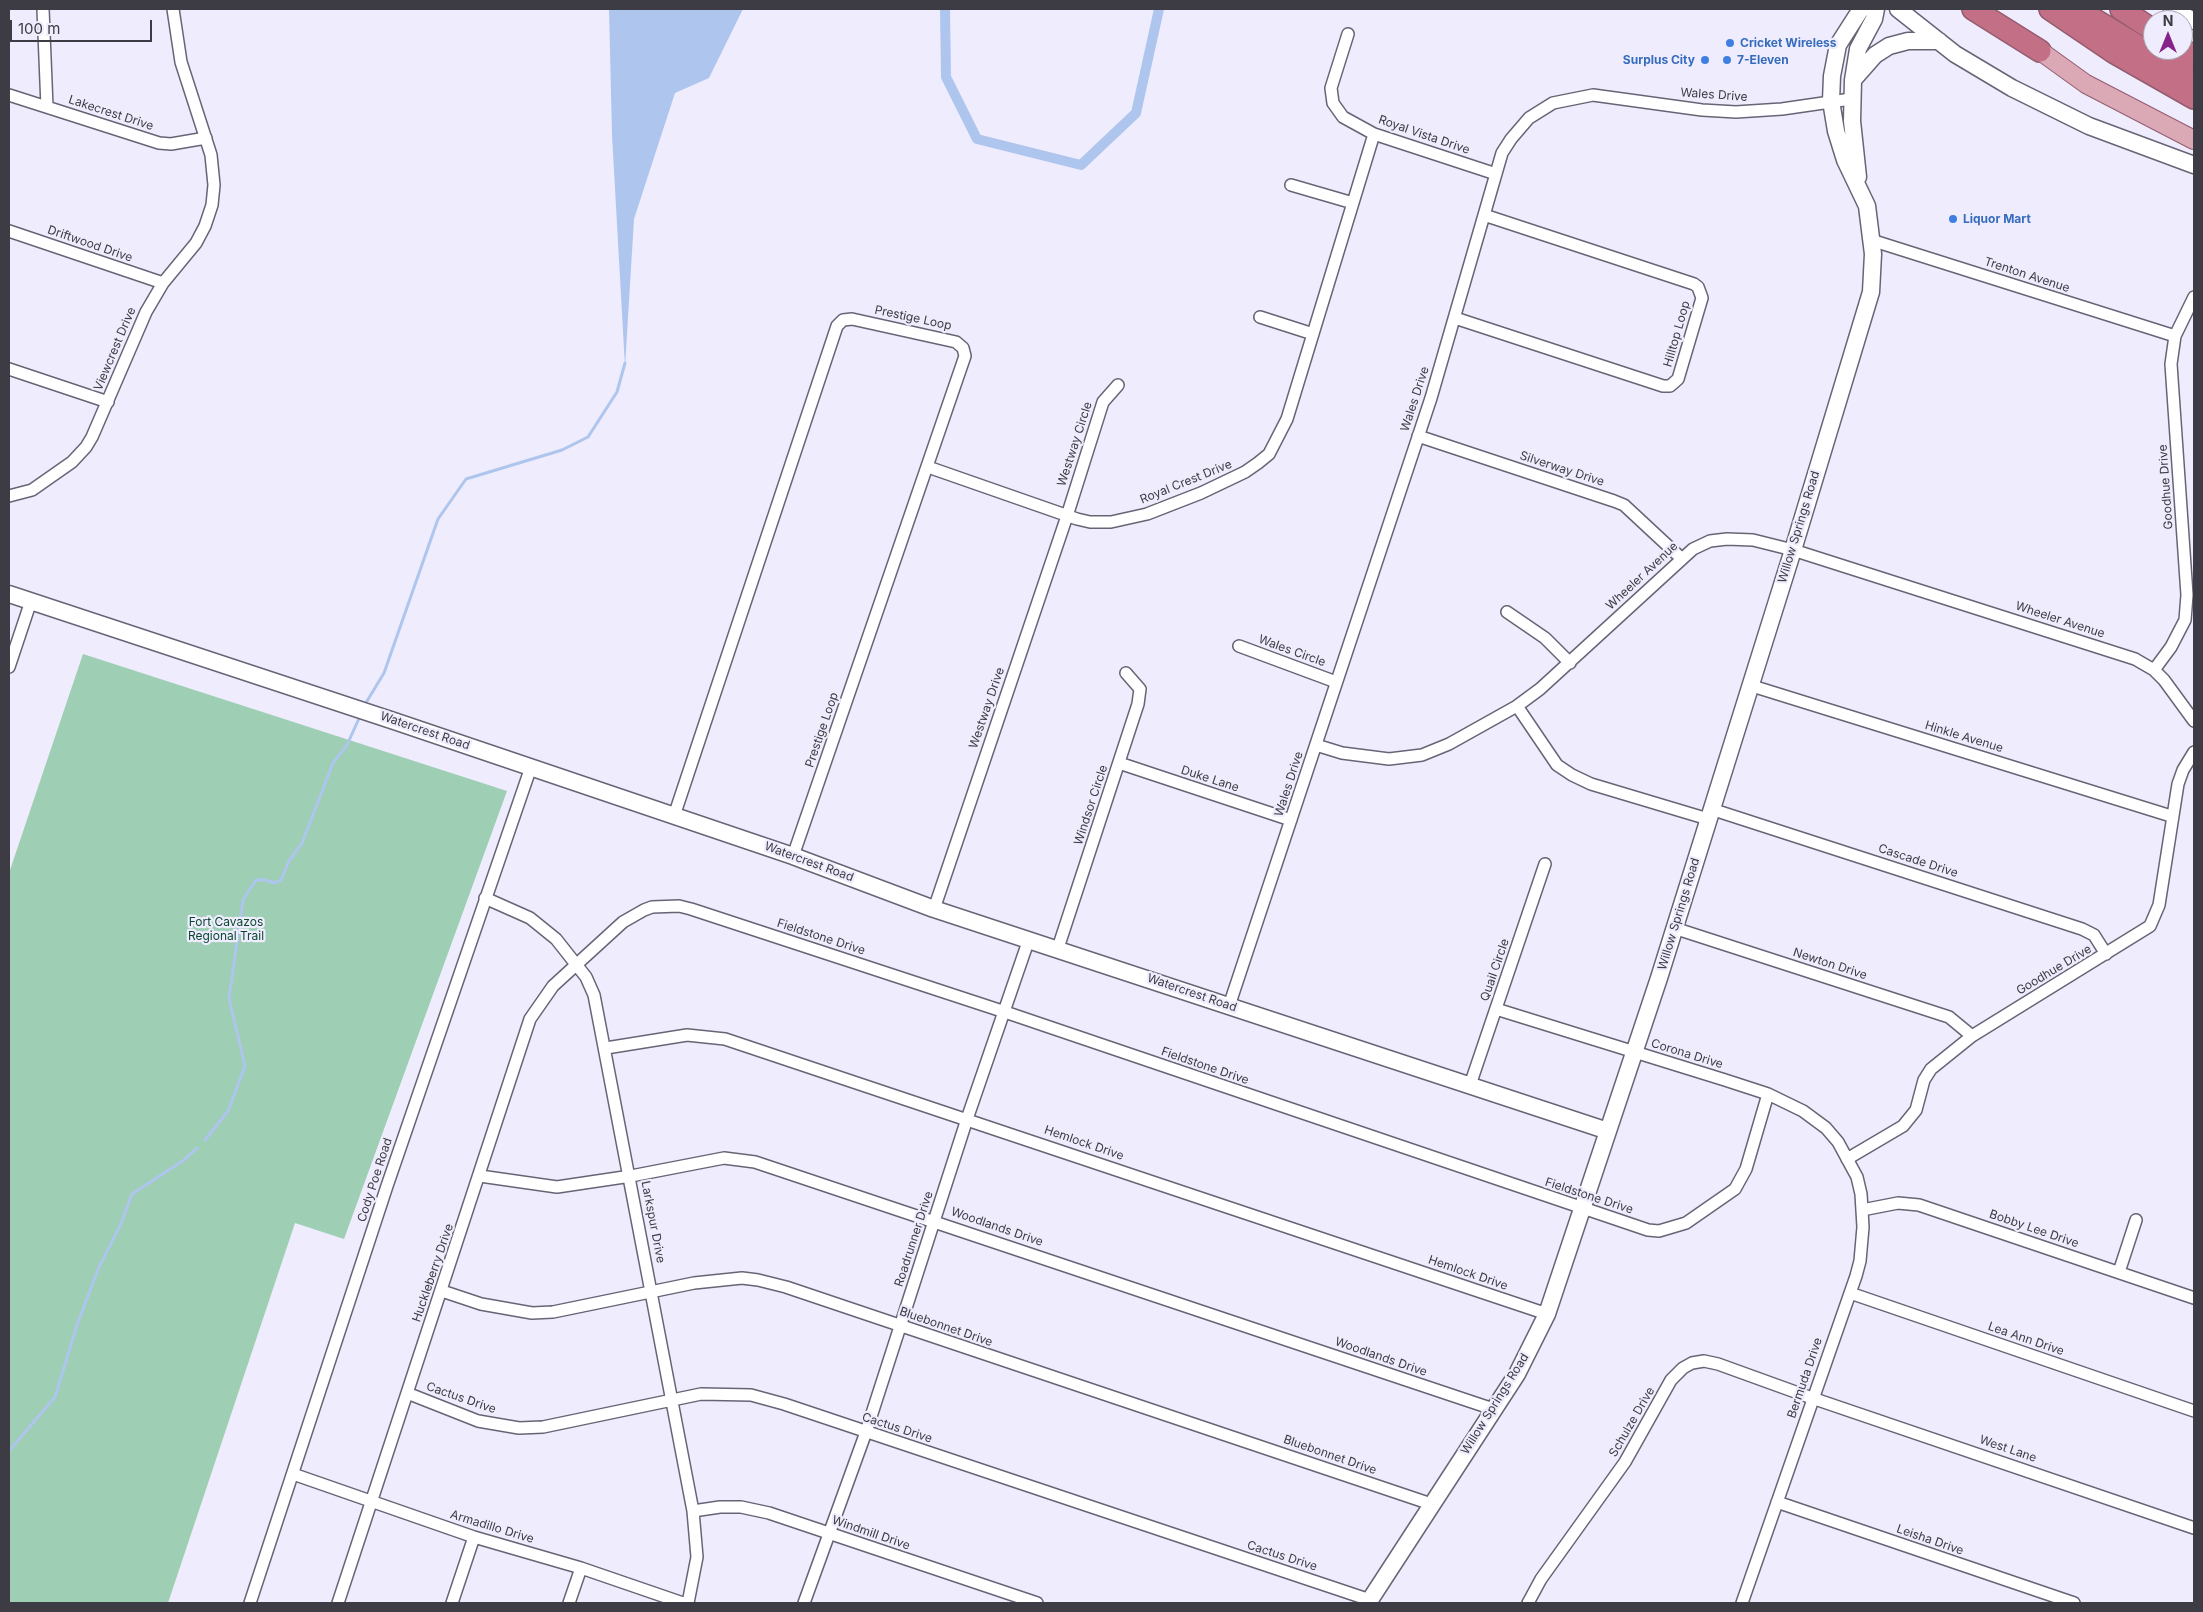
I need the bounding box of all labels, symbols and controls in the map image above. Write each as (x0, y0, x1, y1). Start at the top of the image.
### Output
scale bar (12, 10, 155, 42)
north arrow (2143, 10, 2193, 60)
text: N (2163, 12, 2173, 29)
text: 100 m (18, 19, 60, 38)
place label: Cricket Wireless (1740, 36, 1837, 50)
marker: Cricket Wireless (1724, 37, 1736, 49)
place label: Surplus City (1623, 53, 1695, 67)
place label: 7-Eleven (1737, 53, 1789, 67)
marker: Surplus City (1699, 54, 1711, 66)
marker: 7-Eleven (1721, 54, 1733, 66)
street label: Wales Drive (1680, 85, 1748, 105)
street label: Lakecrest Drive (67, 92, 155, 134)
street label: Royal Vista Drive (1376, 113, 1472, 157)
place label: Liquor Mart (1963, 212, 2031, 226)
marker: Liquor Mart (1947, 213, 1959, 225)
street label: Driftwood Drive (46, 223, 134, 265)
street label: Trenton Avenue (1982, 254, 2072, 296)
street label: Hilltop Loop (1661, 299, 1693, 369)
street label: Prestige Loop (873, 303, 953, 333)
street label: Viewcrest Drive (91, 305, 139, 393)
street label: Wales Drive (1398, 365, 1432, 433)
street label: Westway Circle (1055, 400, 1095, 488)
street label: Goodhue Drive (2156, 444, 2176, 530)
street label: Silverway Drive (1518, 449, 1606, 489)
street label: Royal Crest Drive (1138, 457, 1234, 507)
street label: Willow Springs Road (1775, 469, 1823, 585)
street label: Wheeler Avenue (1603, 539, 1681, 613)
street label: Wheeler Avenue (2014, 599, 2106, 641)
street label: Wales Circle (1257, 632, 1327, 670)
street label: Westway Drive (966, 666, 1008, 750)
street label: Prestige Loop (802, 691, 842, 769)
street label: Watercrest Road (378, 709, 472, 753)
street label: Hinkle Avenue (1923, 718, 2005, 756)
street label: Wales Drive (1272, 750, 1306, 818)
street label: Windsor Circle (1071, 763, 1111, 847)
street label: Duke Lane (1179, 763, 1241, 795)
street label: Watercrest Road (762, 839, 856, 885)
street label: Cascade Drive (1876, 841, 1960, 881)
street label: Willow Springs Road (1655, 856, 1703, 972)
park label: Fort Cavazos Regional Trail (188, 915, 264, 943)
street label: Fieldstone Drive (775, 916, 867, 958)
street label: Quail Circle (1478, 937, 1512, 1003)
street label: Goodhue Drive (2014, 942, 2094, 998)
street label: Newton Drive (1791, 945, 1869, 983)
street label: Watercrest Road (1145, 971, 1239, 1015)
street label: Corona Drive (1649, 1036, 1725, 1072)
street label: Fieldstone Drive (1159, 1044, 1251, 1088)
street label: Hemlock Drive (1042, 1123, 1126, 1163)
street label: Cody Poe Road (355, 1136, 395, 1224)
street label: Fieldstone Drive (1543, 1175, 1635, 1217)
street label: Larkspur Drive (638, 1180, 668, 1264)
street label: Roadrunner Drive (892, 1190, 936, 1288)
street label: Woodlands Drive (949, 1204, 1045, 1250)
street label: Bobby Lee Drive (1987, 1207, 2081, 1251)
street label: Huckleberry Drive (409, 1222, 457, 1324)
street label: Hemlock Drive (1426, 1253, 1510, 1293)
street label: Bluebonnet Drive (897, 1304, 995, 1350)
street label: Lea Ann Drive (1986, 1319, 2066, 1359)
street label: Woodlands Drive (1333, 1334, 1429, 1380)
street label: Bermuda Drive (1784, 1336, 1826, 1420)
street label: Willow Springs Road (1458, 1351, 1532, 1457)
street label: Cactus Drive (424, 1379, 498, 1417)
street label: Schulze Drive (1606, 1385, 1658, 1459)
street label: Cactus Drive (860, 1410, 934, 1446)
street label: Bluebonnet Drive (1281, 1432, 1379, 1478)
street label: West Lane (1978, 1433, 2038, 1465)
street label: Armadillo Drive (448, 1507, 536, 1547)
street label: Windmill Drive (830, 1513, 912, 1553)
street label: Leisha Drive (1895, 1522, 1965, 1558)
street label: Cactus Drive (1245, 1538, 1319, 1574)

